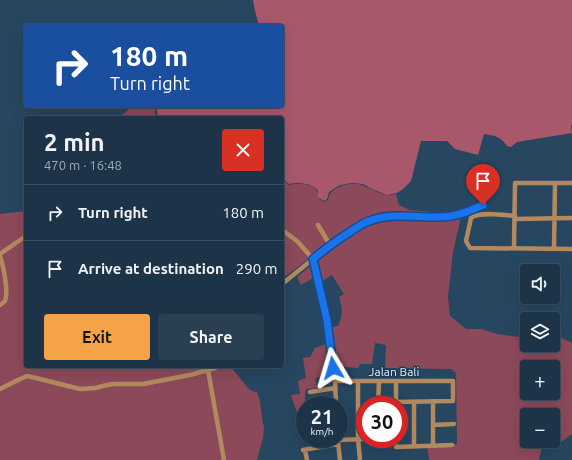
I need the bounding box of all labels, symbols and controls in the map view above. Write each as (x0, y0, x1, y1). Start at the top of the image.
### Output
icon: right (44, 40, 96, 92)
text: 180 m (110, 40, 188, 71)
text: Turn right (110, 73, 190, 93)
text: 2 min (44, 129, 105, 156)
button: close (222, 129, 264, 171)
text: 470 m · 16:48 (44, 158, 122, 172)
pin (466, 164, 500, 205)
icon: arrive (472, 170, 494, 192)
icon: right (44, 202, 66, 224)
text: Turn right (78, 204, 148, 221)
text: 180 m (222, 204, 264, 221)
icon: arrive (44, 258, 66, 280)
text: Arrive at destination (78, 260, 224, 277)
text: 290 m (236, 260, 278, 277)
map controls (520, 264, 560, 448)
button: sound (520, 264, 560, 304)
button: layers (520, 312, 560, 352)
button: Exit (44, 314, 150, 360)
button: Share (158, 314, 264, 360)
position arrow (312, 347, 354, 389)
button: + (520, 360, 560, 400)
street label: Jalan Bali (369, 365, 420, 378)
speed limit sign: 30 (356, 396, 408, 448)
text: 21 (311, 405, 333, 428)
button: − (520, 408, 560, 448)
text: km/h (310, 426, 334, 437)

